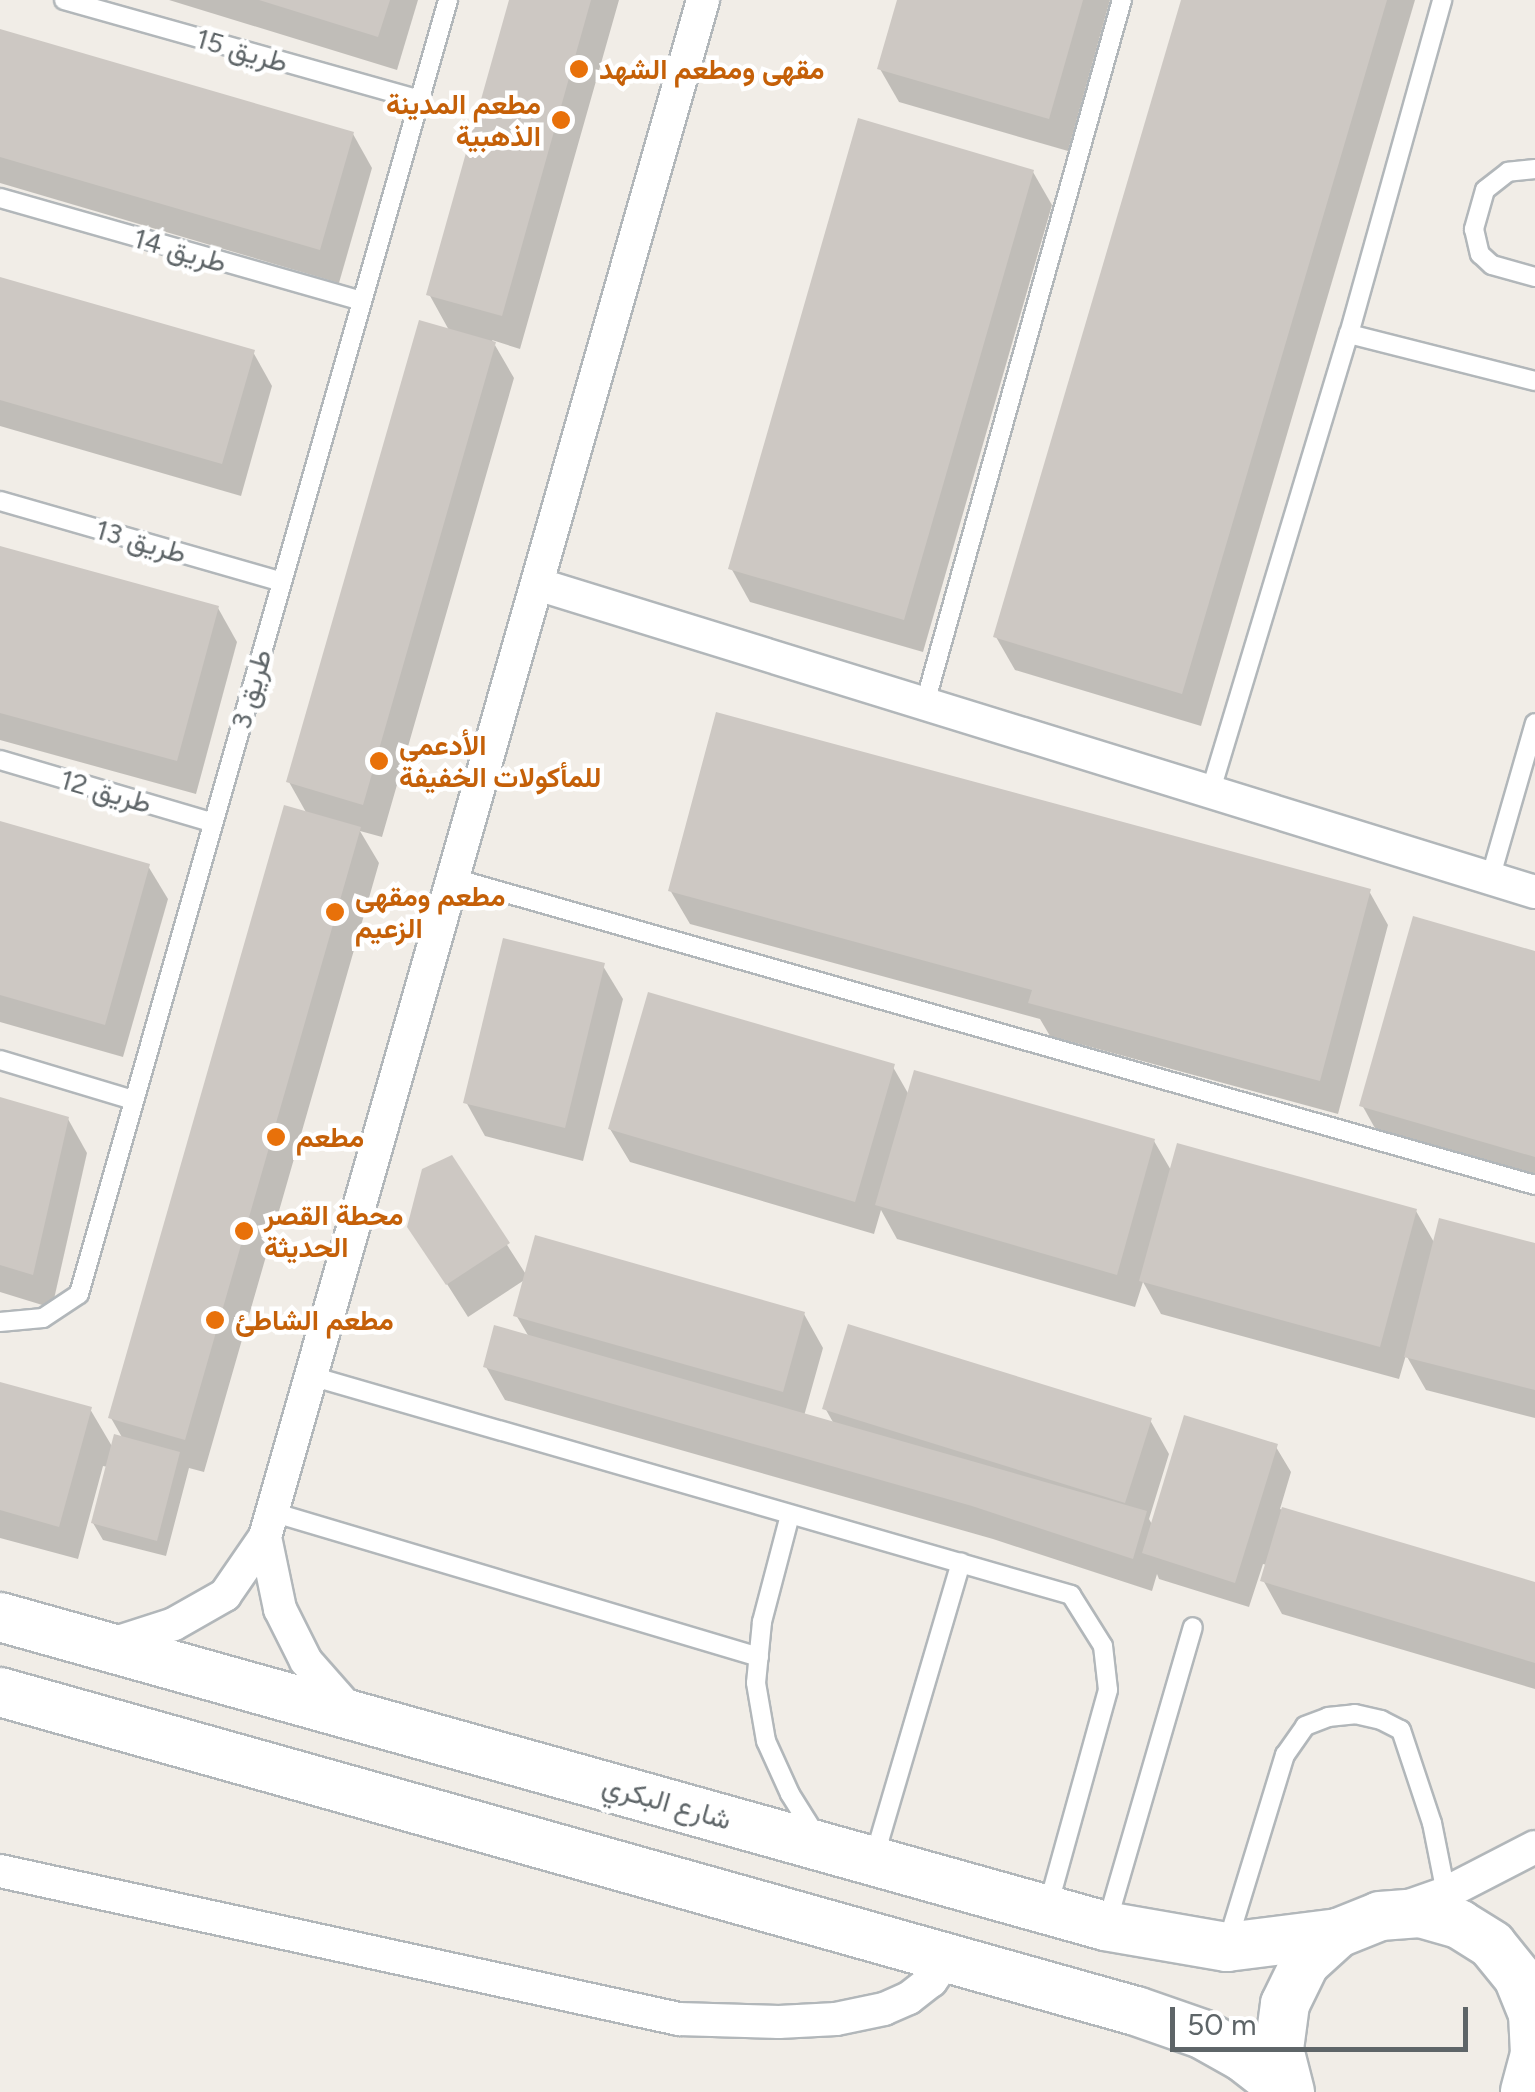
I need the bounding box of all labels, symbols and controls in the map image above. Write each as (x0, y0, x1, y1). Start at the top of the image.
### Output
street label: طريق 15 (192, 21, 292, 79)
place label: مقهى ومطعم الشهد (599, 52, 825, 86)
marker: مقهى ومطعم الشهد (568, 58, 590, 80)
place label: مطعم المدينة الذهبية (386, 87, 541, 153)
marker: مطعم المدينة الذهبية (550, 109, 572, 131)
street label: طريق 14 (130, 221, 230, 279)
street label: طريق 13 (92, 512, 190, 570)
street label: طريق 3 (224, 645, 278, 733)
place label: الأدعمي للمأكولات الخفيفة (399, 728, 601, 794)
marker: الأدعمي للمأكولات الخفيفة (368, 750, 390, 772)
street label: طريق 12 (56, 762, 156, 820)
place label: مطعم ومقهى الزعيم (355, 879, 505, 945)
marker: مطعم ومقهى الزعيم (324, 901, 346, 923)
place label: مطعم (296, 1120, 364, 1154)
marker: مطعم (265, 1126, 287, 1148)
place label: محطة القصر الحديثة (264, 1198, 404, 1264)
marker: محطة القصر الحديثة (233, 1220, 255, 1242)
place label: مطعم الشاطئ (235, 1303, 394, 1337)
marker: مطعم الشاطئ (204, 1309, 226, 1331)
street label: شارع البكري (599, 1768, 735, 1836)
scale bar (1175, 1987, 1472, 2049)
text: 50 m (1187, 2006, 1256, 2043)

